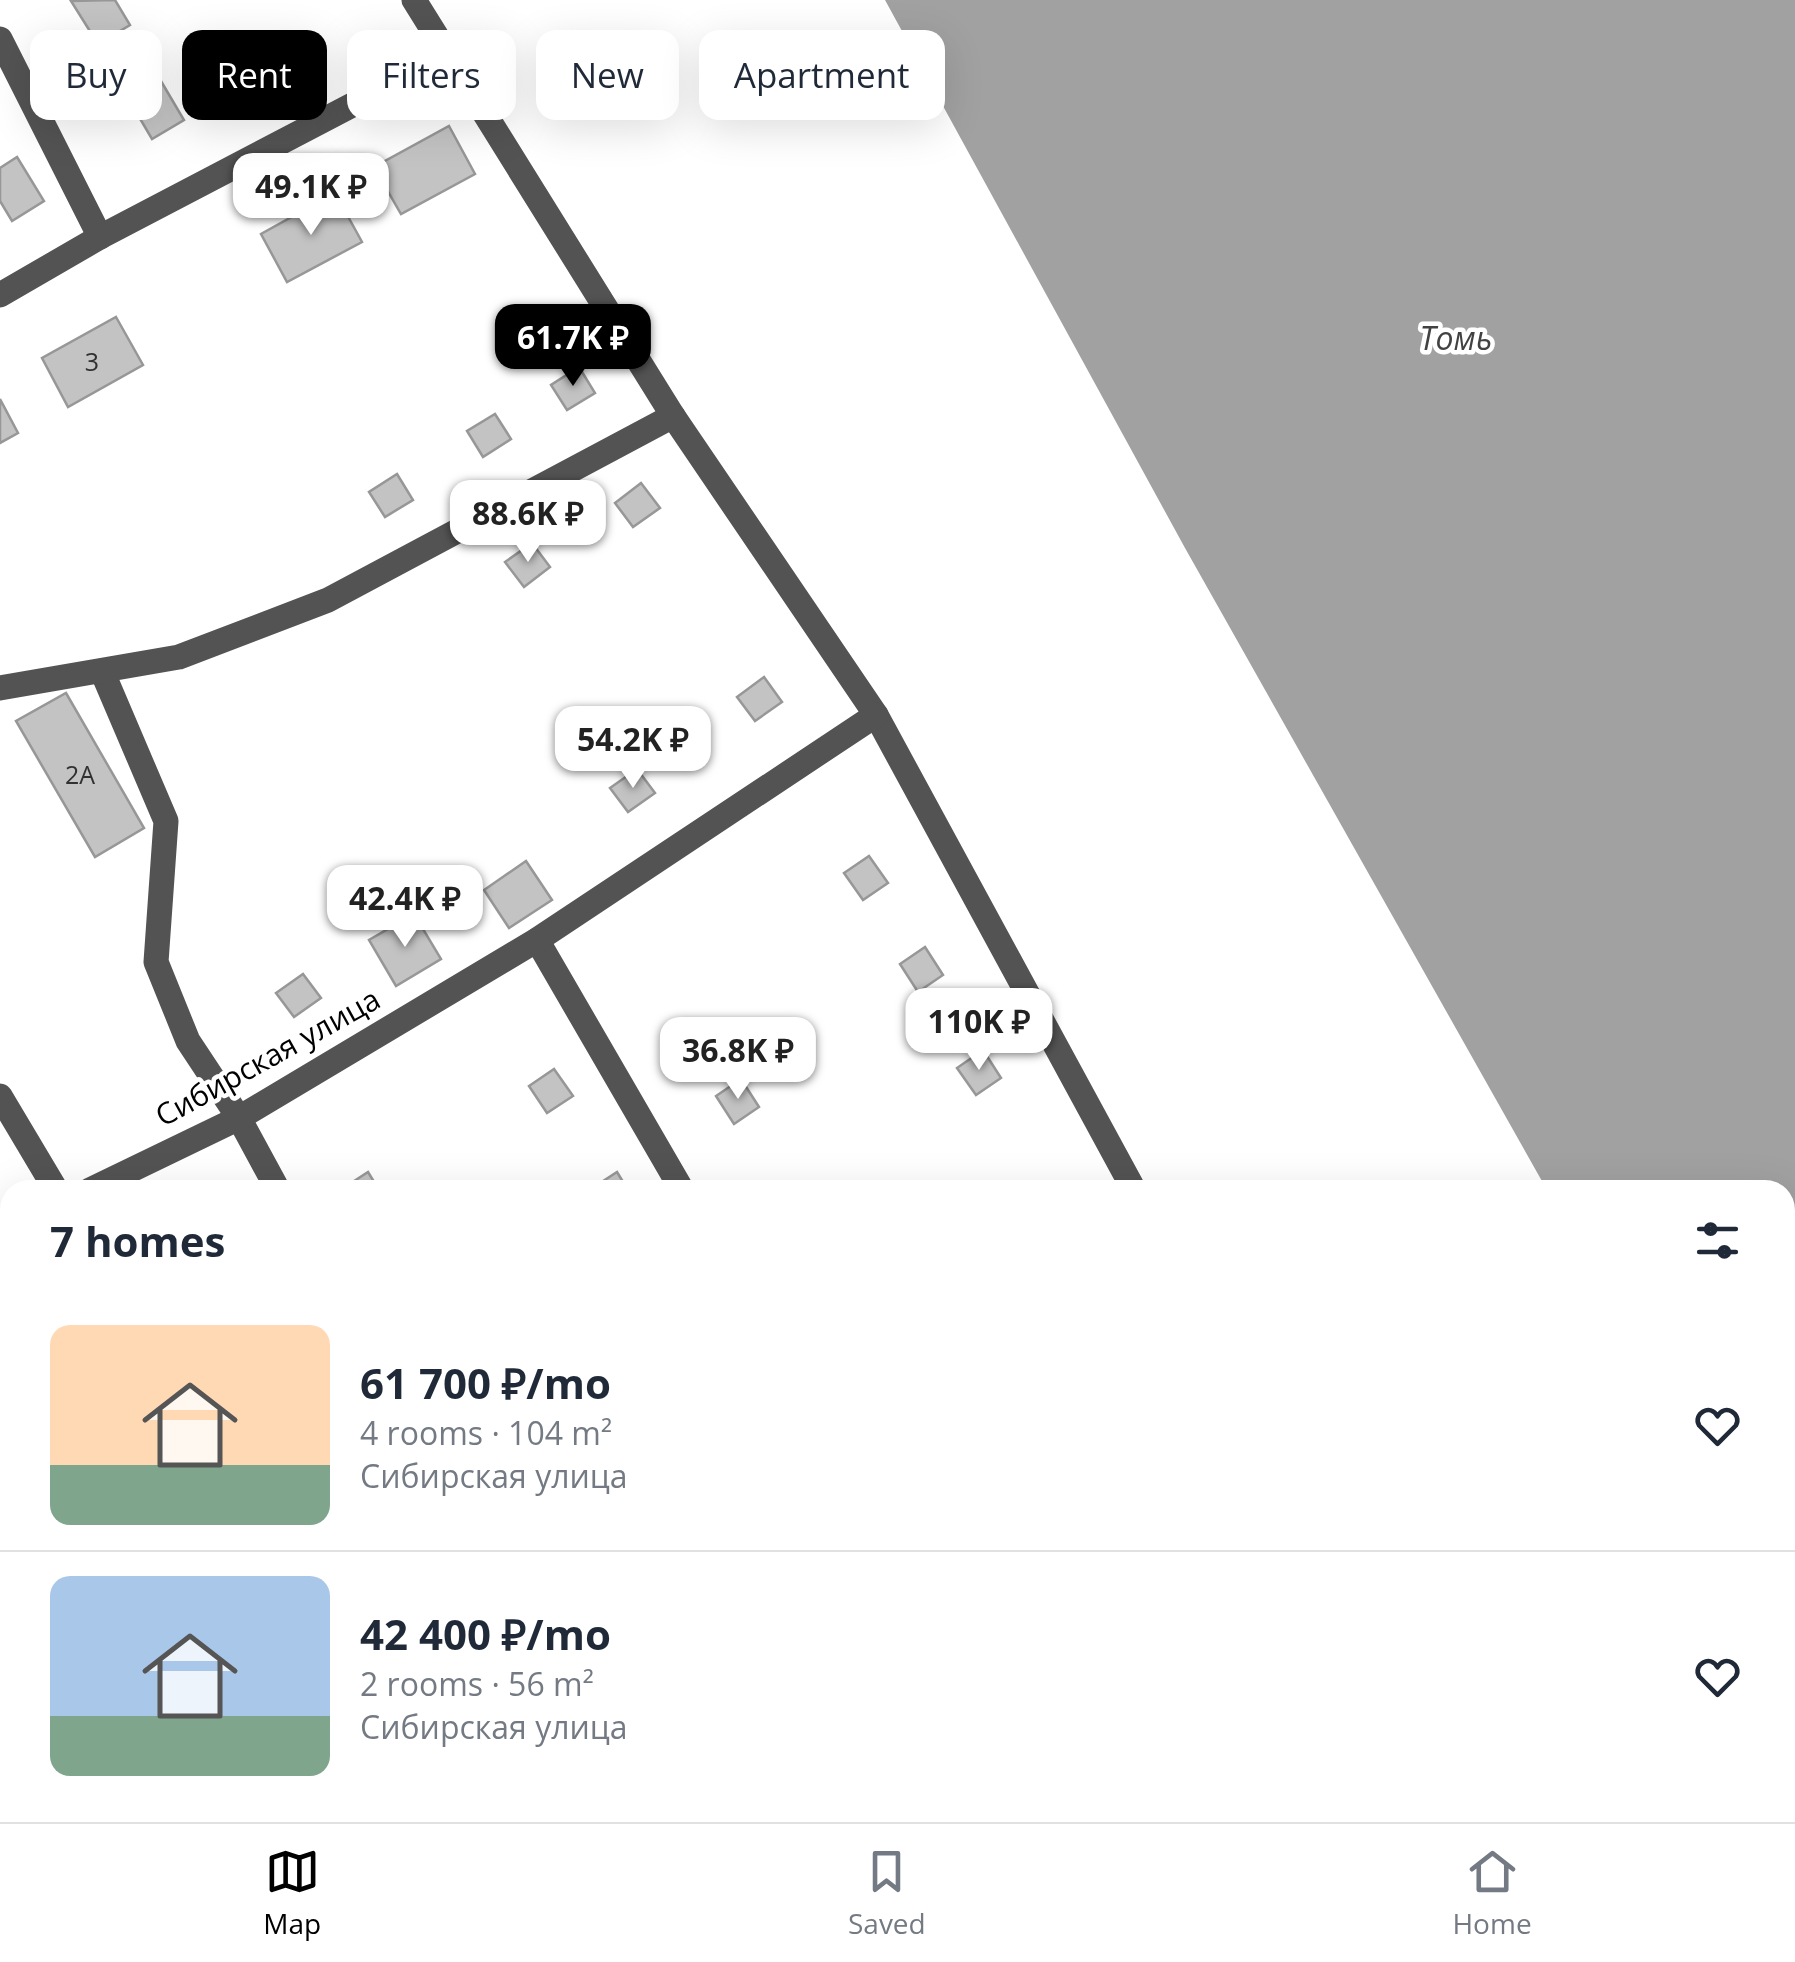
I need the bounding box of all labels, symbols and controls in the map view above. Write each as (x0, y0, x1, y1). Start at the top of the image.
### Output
chip: Buy (30, 30, 162, 120)
chip: Rent (182, 30, 327, 120)
chip: Filters (347, 30, 516, 120)
chip: New (536, 30, 679, 120)
chip: Apartment (699, 30, 945, 120)
pin: 49.1K ₽ (219, 153, 403, 238)
text: 49.1K ₽ (255, 164, 367, 207)
pin: 61.7K ₽ (481, 304, 665, 389)
text: 61.7K ₽ (517, 315, 629, 358)
water label: Томь (1420, 316, 1492, 359)
house number: 3 (85, 344, 99, 378)
pin: 88.6K ₽ (436, 480, 620, 565)
text: 88.6K ₽ (472, 491, 584, 534)
pin: 54.2K ₽ (541, 706, 725, 791)
text: 54.2K ₽ (577, 717, 689, 760)
house number: 2А (65, 757, 95, 791)
pin: 42.4K ₽ (313, 865, 497, 950)
text: 42.4K ₽ (349, 876, 461, 919)
street label: Сибирская улица (148, 978, 387, 1135)
pin: 110K ₽ (898, 988, 1060, 1073)
text: 110K ₽ (927, 999, 1031, 1042)
pin: 36.8K ₽ (646, 1017, 830, 1102)
text: 36.8K ₽ (682, 1028, 794, 1071)
text: 7 homes (50, 1212, 225, 1269)
icon: filters (1690, 1213, 1745, 1268)
text: 61 700 ₽/mo (360, 1354, 611, 1411)
icon: home (130, 1365, 250, 1485)
icon: heart (1690, 1398, 1745, 1453)
text: 4 rooms · 104 m² (360, 1411, 612, 1454)
text: Сибирская улица (360, 1454, 628, 1497)
text: 42 400 ₽/mo (360, 1605, 611, 1662)
icon: home (130, 1616, 250, 1736)
icon: heart (1690, 1649, 1745, 1704)
text: 2 rooms · 56 m² (360, 1662, 594, 1705)
text: Сибирская улица (360, 1705, 628, 1748)
tab: Map (263, 1844, 321, 1942)
tab: Saved (848, 1844, 926, 1942)
tab: Home (1452, 1844, 1532, 1942)

